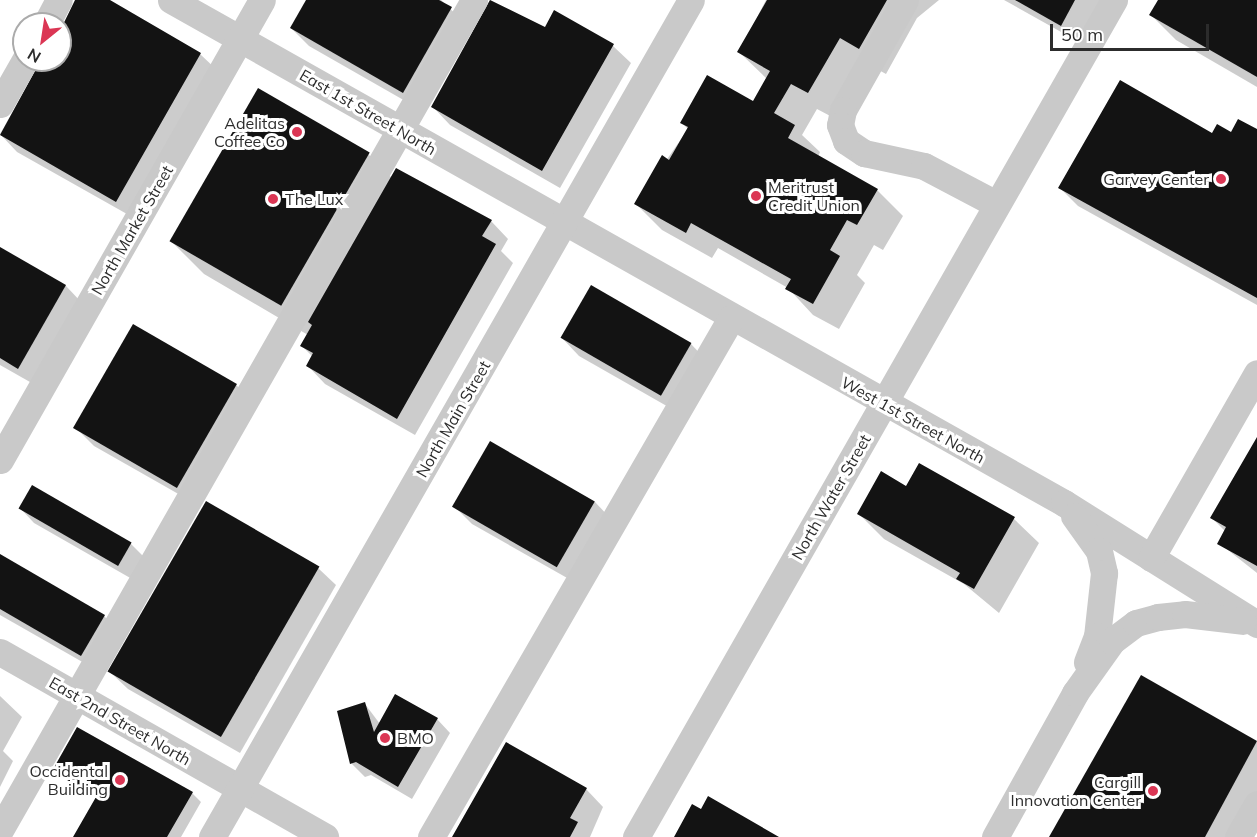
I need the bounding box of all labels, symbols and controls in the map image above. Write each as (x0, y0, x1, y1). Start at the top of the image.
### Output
north arrow (12, 12, 72, 72)
scale bar (1053, 12, 1212, 50)
text: 50 m (1061, 23, 1103, 46)
text: N (24, 44, 44, 68)
street label: East 1st Street North (296, 65, 440, 159)
place label: Adelitas Coffee Co (214, 113, 285, 151)
marker: Adelitas Coffee Co (290, 125, 304, 139)
street label: North Market Street (87, 162, 177, 298)
place label: Garvey Center (1103, 169, 1209, 189)
marker: Garvey Center (1214, 172, 1228, 186)
place label: Meritrust Credit Union (768, 177, 860, 215)
place label: The Lux (285, 189, 343, 209)
marker: Meritrust Credit Union (749, 189, 763, 203)
marker: The Lux (266, 192, 280, 206)
street label: North Main Street (412, 357, 494, 481)
street label: West 1st Street North (838, 373, 988, 467)
street label: North Water Street (787, 431, 875, 563)
street label: East 2nd Street North (46, 673, 194, 769)
place label: BMO (397, 728, 434, 748)
marker: BMO (378, 731, 392, 745)
place label: Occidental Building (29, 761, 108, 799)
place label: Cargill Innovation Center (1011, 772, 1141, 810)
marker: Occidental Building (113, 773, 127, 787)
marker: Cargill Innovation Center (1146, 784, 1160, 798)

